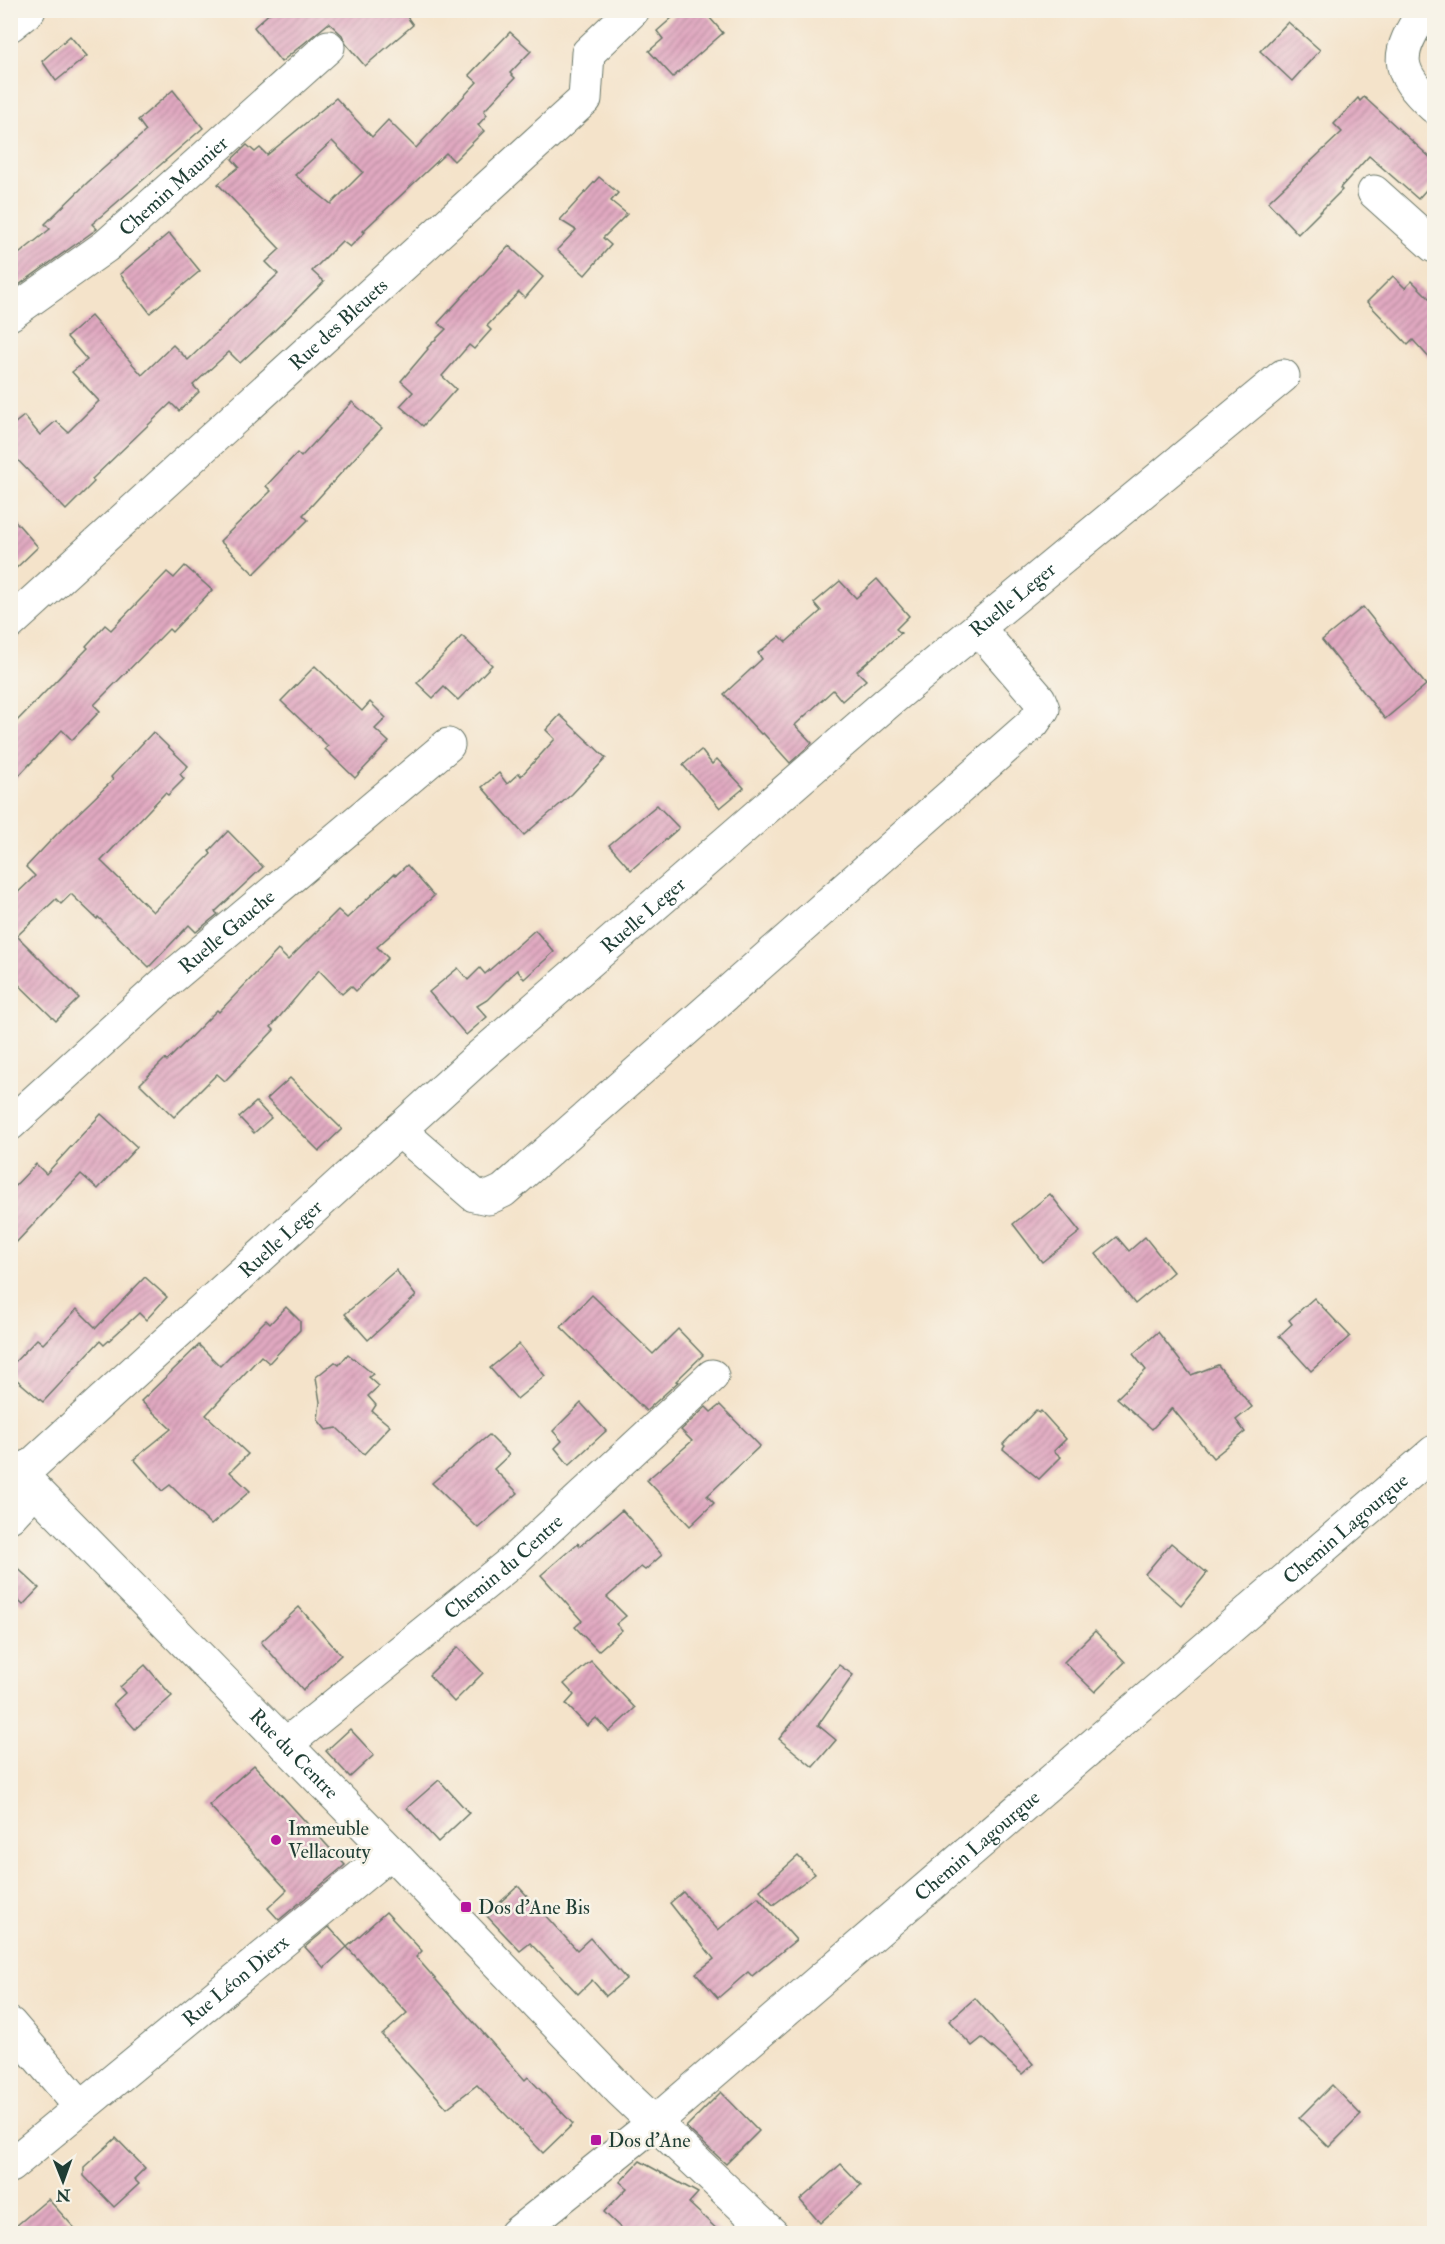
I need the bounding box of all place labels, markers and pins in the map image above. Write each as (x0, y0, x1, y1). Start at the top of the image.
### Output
place label: Immeuble Vellacouty (288, 1816, 372, 1864)
marker: Immeuble Vellacouty (269, 1833, 283, 1847)
place label: Dos d'Ane Bis (478, 1895, 590, 1920)
marker: Dos d'Ane Bis (459, 1900, 473, 1914)
place label: Dos d'Ane (608, 2128, 691, 2153)
marker: Dos d'Ane (589, 2133, 603, 2147)

